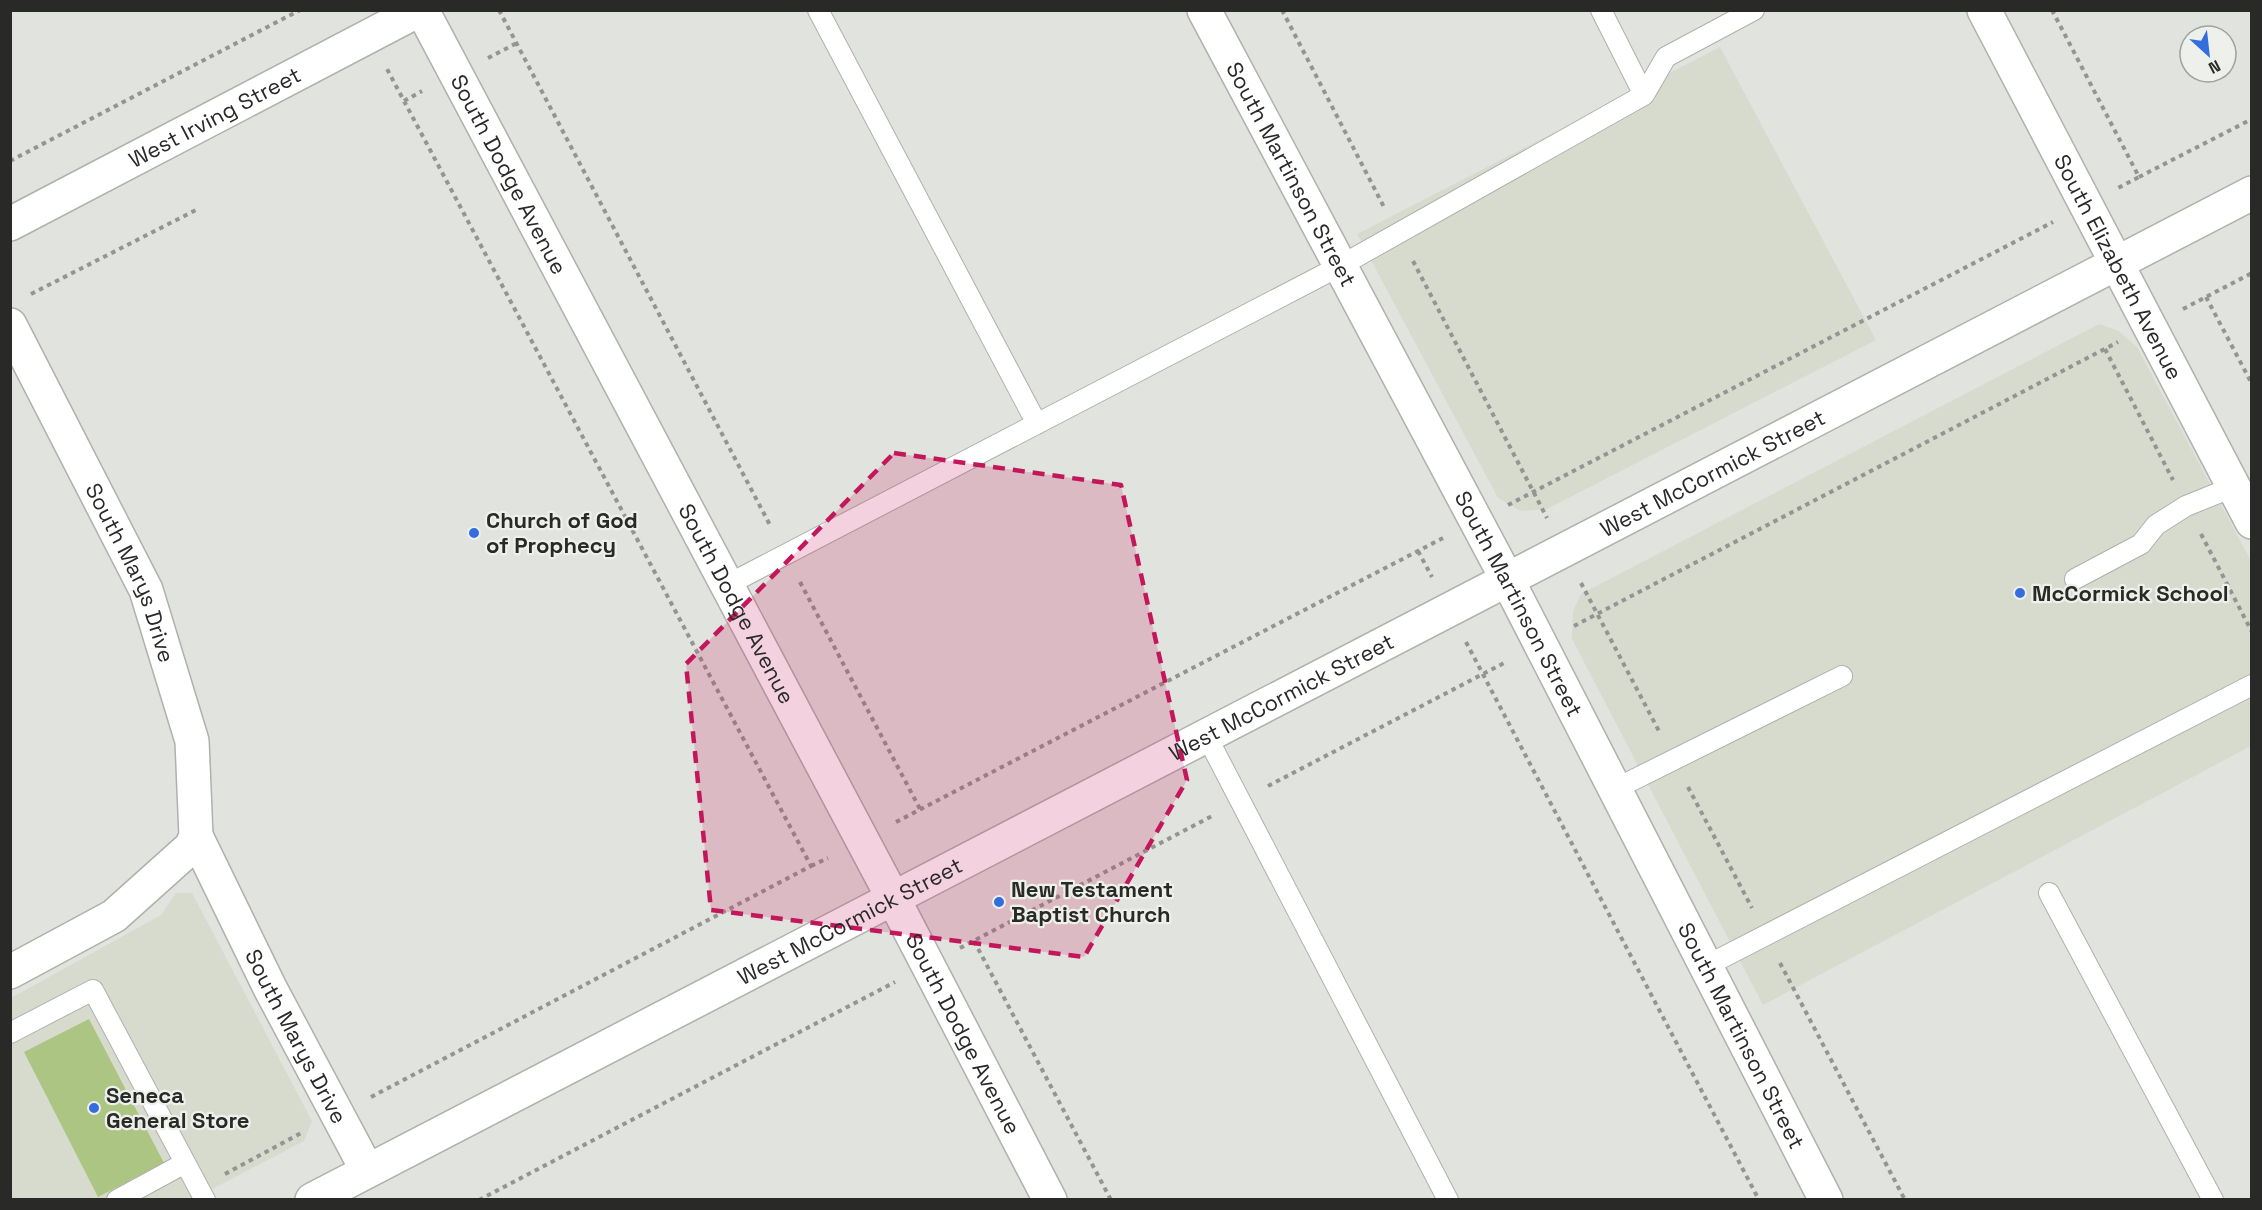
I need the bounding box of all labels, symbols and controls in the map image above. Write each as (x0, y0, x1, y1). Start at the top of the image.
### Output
north arrow (2178, 24, 2238, 84)
text: N (2205, 55, 2224, 79)
street label: South Martinson Street (1220, 57, 1363, 291)
street label: West Irving Street (124, 60, 306, 173)
street label: South Dodge Avenue (445, 69, 574, 279)
street label: South Elizabeth Avenue (2048, 149, 2189, 384)
street label: West McCormick Street (1595, 403, 1830, 543)
street label: South Marys Drive (79, 478, 181, 666)
street label: South Martinson Street (1449, 486, 1589, 721)
street label: South Dodge Avenue (672, 499, 801, 708)
place label: Church of God of Prophecy (486, 506, 638, 559)
marker: Church of God of Prophecy (467, 526, 481, 540)
place label: McCormick School (2032, 579, 2229, 607)
marker: McCormick School (2013, 586, 2027, 600)
street label: West McCormick Street (1164, 627, 1398, 767)
street label: West McCormick Street (733, 851, 967, 991)
place label: New Testament Baptist Church (1011, 875, 1173, 928)
marker: New Testament Baptist Church (992, 895, 1006, 909)
street label: South Martinson Street (1672, 918, 1811, 1153)
street label: South Dodge Avenue (900, 928, 1027, 1139)
street label: South Marys Drive (239, 944, 354, 1128)
place label: Seneca General Store (106, 1081, 250, 1134)
marker: Seneca General Store (87, 1101, 101, 1115)

